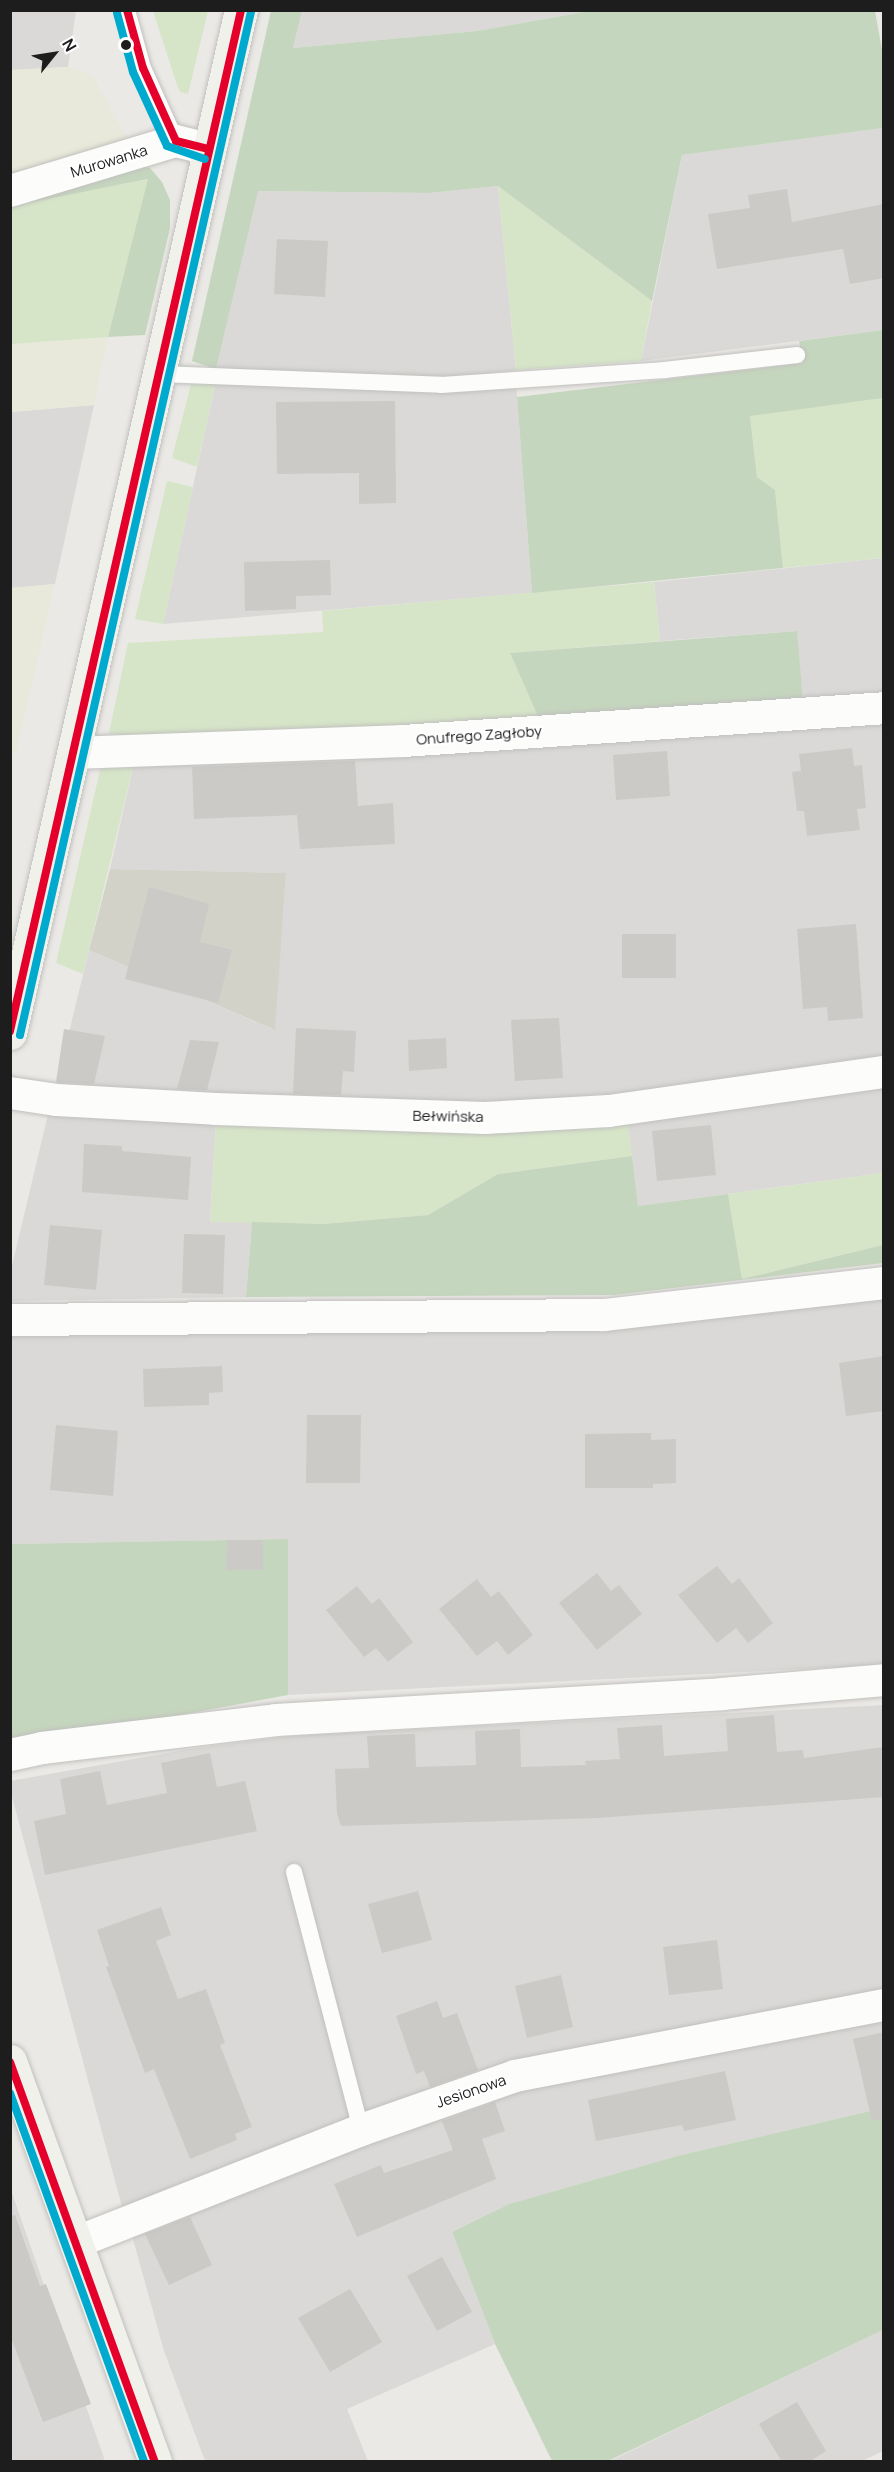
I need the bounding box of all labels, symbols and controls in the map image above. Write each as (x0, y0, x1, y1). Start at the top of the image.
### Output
north arrow (24, 24, 84, 84)
text: N (57, 35, 82, 55)
unlabelled marker (120, 39, 132, 51)
street label: Murowanka (68, 141, 150, 181)
street label: Onufrego Zagłoby (416, 722, 542, 748)
street label: Bełwińska (412, 1106, 484, 1126)
street label: Jesionowa (434, 2071, 508, 2111)

